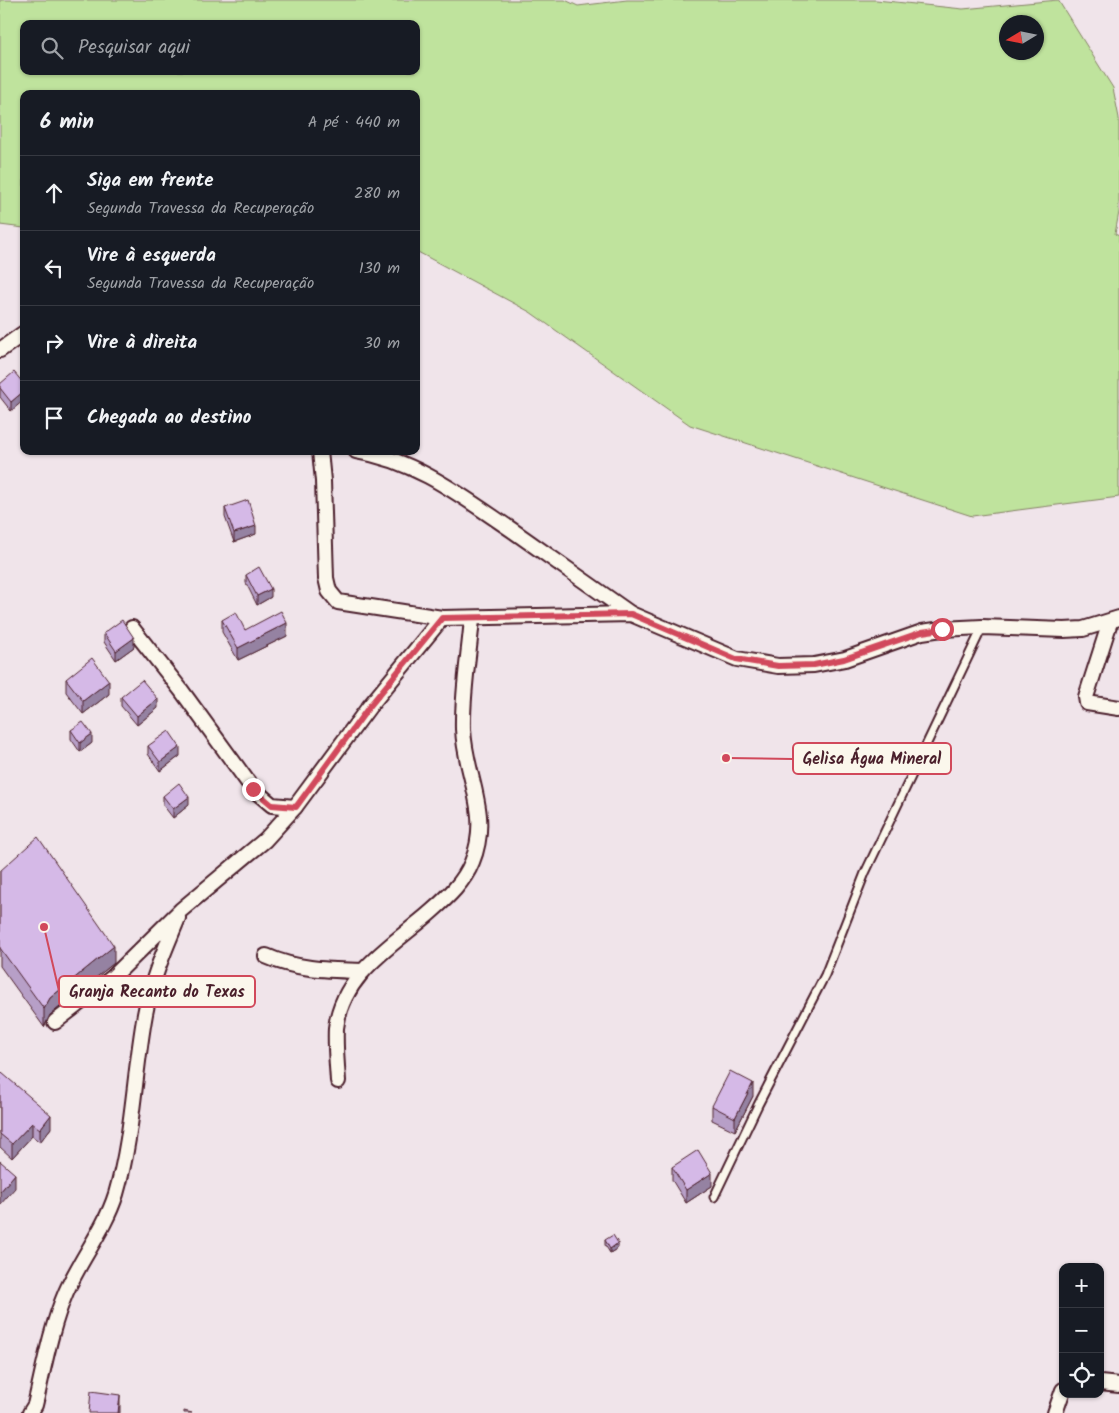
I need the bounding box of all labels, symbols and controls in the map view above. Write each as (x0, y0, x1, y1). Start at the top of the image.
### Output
north arrow (999, 15, 1044, 60)
search box (20, 20, 420, 75)
text: Pesquisar aqui (78, 33, 190, 63)
icon: search (38, 34, 66, 62)
text: 6 min (40, 106, 94, 139)
text: A pé · 440 m (308, 110, 400, 135)
text: Siga em frente (87, 166, 214, 196)
icon: ahead (40, 179, 68, 207)
text: 280 m (354, 181, 400, 206)
text: Segunda Travessa da Recuperação (87, 196, 314, 221)
text: Vire à esquerda (87, 241, 216, 271)
icon: left (40, 254, 68, 282)
text: 130 m (359, 256, 400, 281)
text: Segunda Travessa da Recuperação (87, 271, 314, 296)
text: Vire à direita (87, 328, 197, 358)
icon: right (40, 329, 68, 357)
text: 30 m (364, 331, 400, 356)
text: Chegada ao destino (87, 403, 252, 433)
icon: arrive (40, 404, 68, 432)
route start (931, 618, 954, 641)
callout: Gelisa Água Mineral (793, 743, 951, 774)
text: Gelisa Água Mineral (803, 747, 942, 772)
route end (242, 778, 265, 801)
callout: Granja Recanto do Texas (59, 976, 255, 1007)
text: Granja Recanto do Texas (69, 980, 245, 1005)
map controls (1059, 1263, 1104, 1398)
button: + (1059, 1263, 1104, 1308)
button: − (1059, 1308, 1104, 1353)
button: locate (1059, 1353, 1104, 1398)

